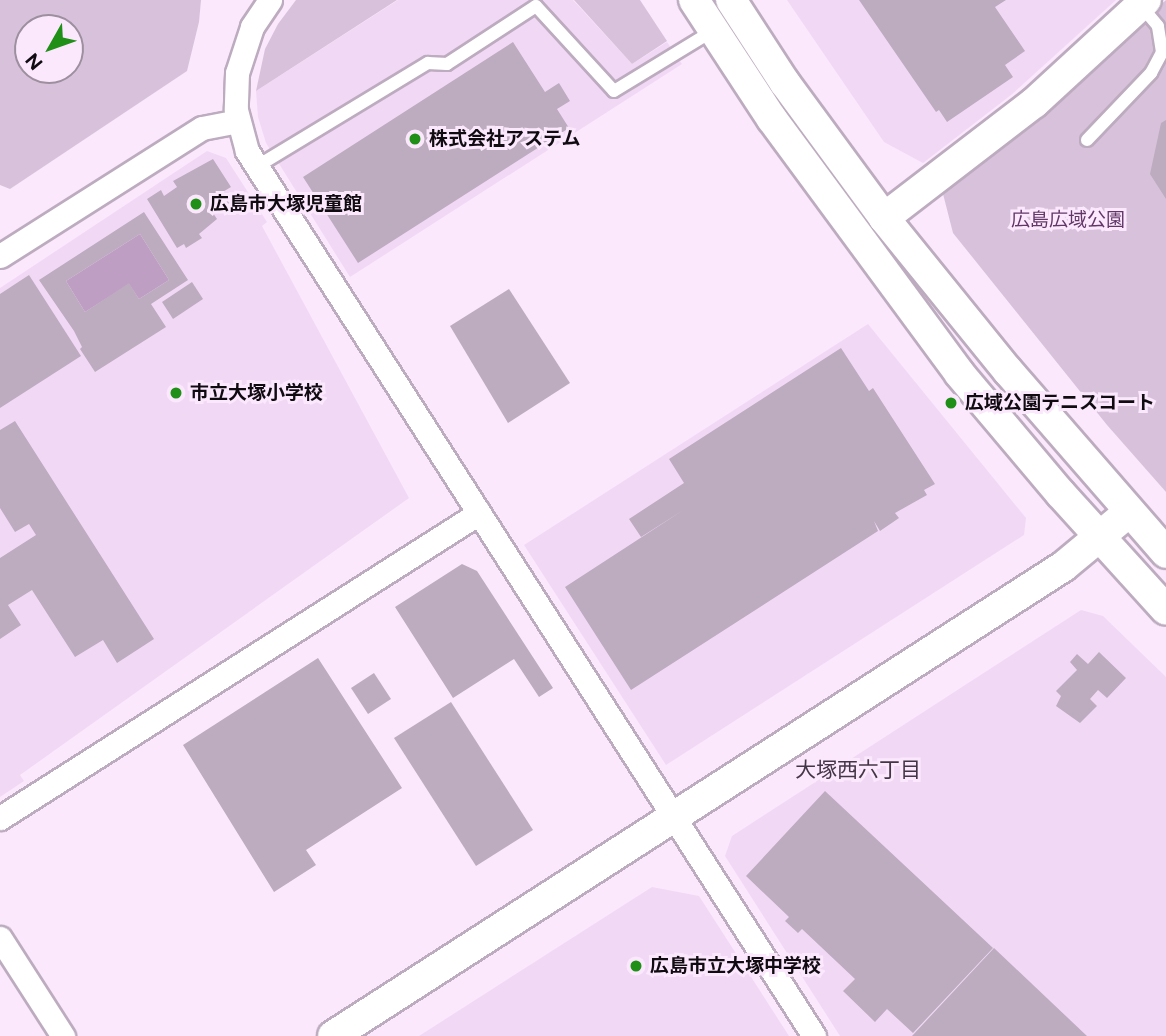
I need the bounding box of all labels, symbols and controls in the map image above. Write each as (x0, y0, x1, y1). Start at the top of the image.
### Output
north arrow (14, 14, 84, 84)
text: N (21, 49, 48, 75)
place label: 株式会社アステム (429, 128, 581, 150)
marker: 株式会社アステム (407, 131, 423, 147)
place label: 広島市大塚児童館 (210, 193, 362, 215)
marker: 広島市大塚児童館 (188, 196, 204, 212)
park label: 広島広域公園 (1011, 209, 1125, 231)
place label: 市立大塚小学校 (190, 382, 323, 404)
marker: 市立大塚小学校 (168, 385, 184, 401)
place label: 広域公園テニスコート (965, 392, 1155, 414)
marker: 広域公園テニスコート (943, 395, 959, 411)
district label: 大塚西六丁目 (795, 757, 921, 783)
place label: 広島市立大塚中学校 (650, 955, 821, 977)
marker: 広島市立大塚中学校 (628, 958, 644, 974)

